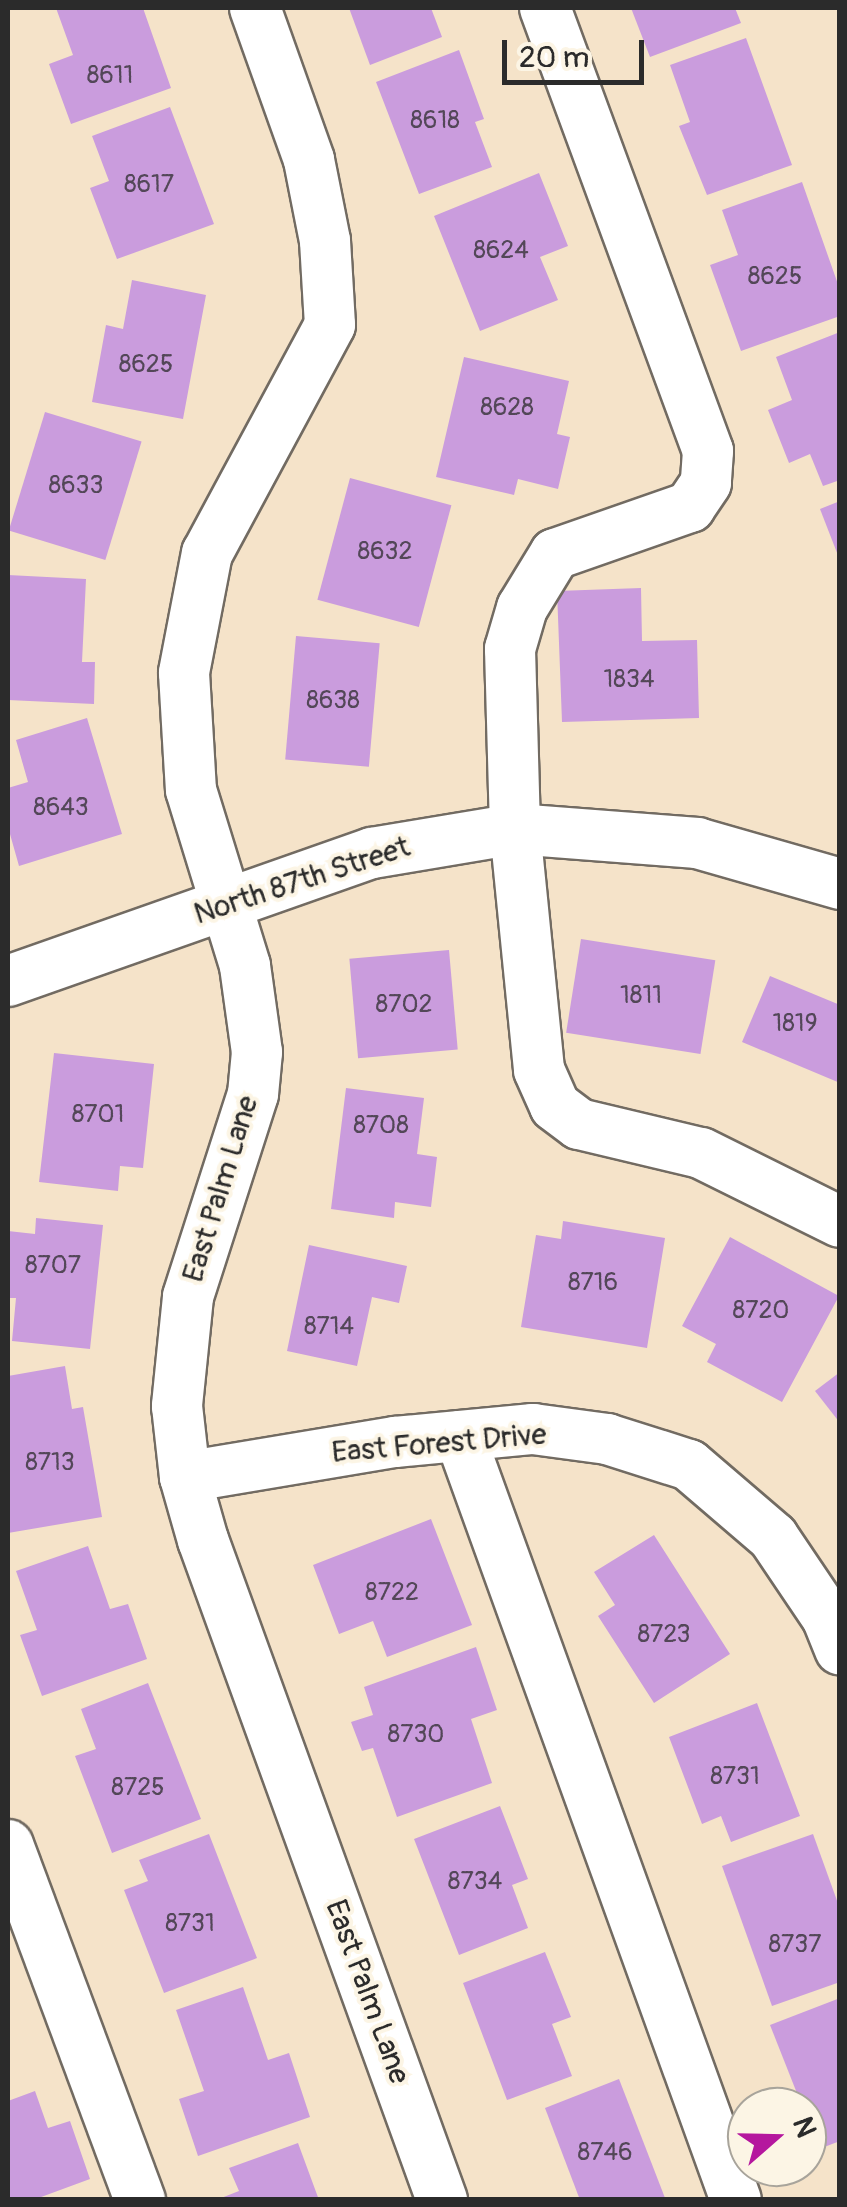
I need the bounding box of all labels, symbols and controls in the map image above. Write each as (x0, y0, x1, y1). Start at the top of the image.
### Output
scale bar (507, 20, 650, 82)
text: 20 m (519, 39, 589, 76)
house number: 8611 (87, 61, 133, 91)
house number: 8618 (410, 106, 460, 136)
house number: 8617 (124, 170, 174, 200)
house number: 8624 (473, 236, 529, 266)
house number: 8625 (748, 262, 802, 292)
house number: 8625 (119, 350, 173, 380)
house number: 8628 (480, 393, 534, 423)
house number: 8633 (48, 471, 104, 501)
house number: 8632 (357, 537, 413, 567)
house number: 1834 (604, 665, 654, 695)
house number: 8638 (306, 686, 360, 716)
house number: 8643 (33, 793, 89, 823)
street label: North 87th Street (190, 829, 414, 933)
house number: 1811 (620, 981, 662, 1011)
house number: 8702 (376, 990, 432, 1020)
house number: 1819 (772, 1009, 818, 1039)
street label: East Palm Lane (176, 1092, 266, 1286)
house number: 8701 (72, 1100, 124, 1130)
house number: 8708 (353, 1111, 409, 1141)
house number: 8707 (25, 1251, 81, 1281)
house number: 8716 (568, 1268, 618, 1298)
house number: 8720 (733, 1296, 789, 1326)
house number: 8714 (304, 1312, 354, 1342)
street label: East Forest Drive (330, 1417, 548, 1471)
house number: 8713 (25, 1448, 75, 1478)
house number: 8722 (365, 1578, 419, 1608)
house number: 8723 (638, 1620, 690, 1650)
house number: 8730 (388, 1720, 444, 1750)
house number: 8731 (710, 1762, 760, 1792)
house number: 8725 (111, 1773, 165, 1803)
house number: 8734 (448, 1867, 502, 1897)
street label: East Palm Lane (317, 1895, 417, 2089)
house number: 8731 (165, 1909, 215, 1939)
house number: 8737 (769, 1930, 821, 1960)
north arrow (727, 2087, 827, 2187)
text: N (784, 2112, 823, 2142)
house number: 8746 (578, 2138, 632, 2168)

